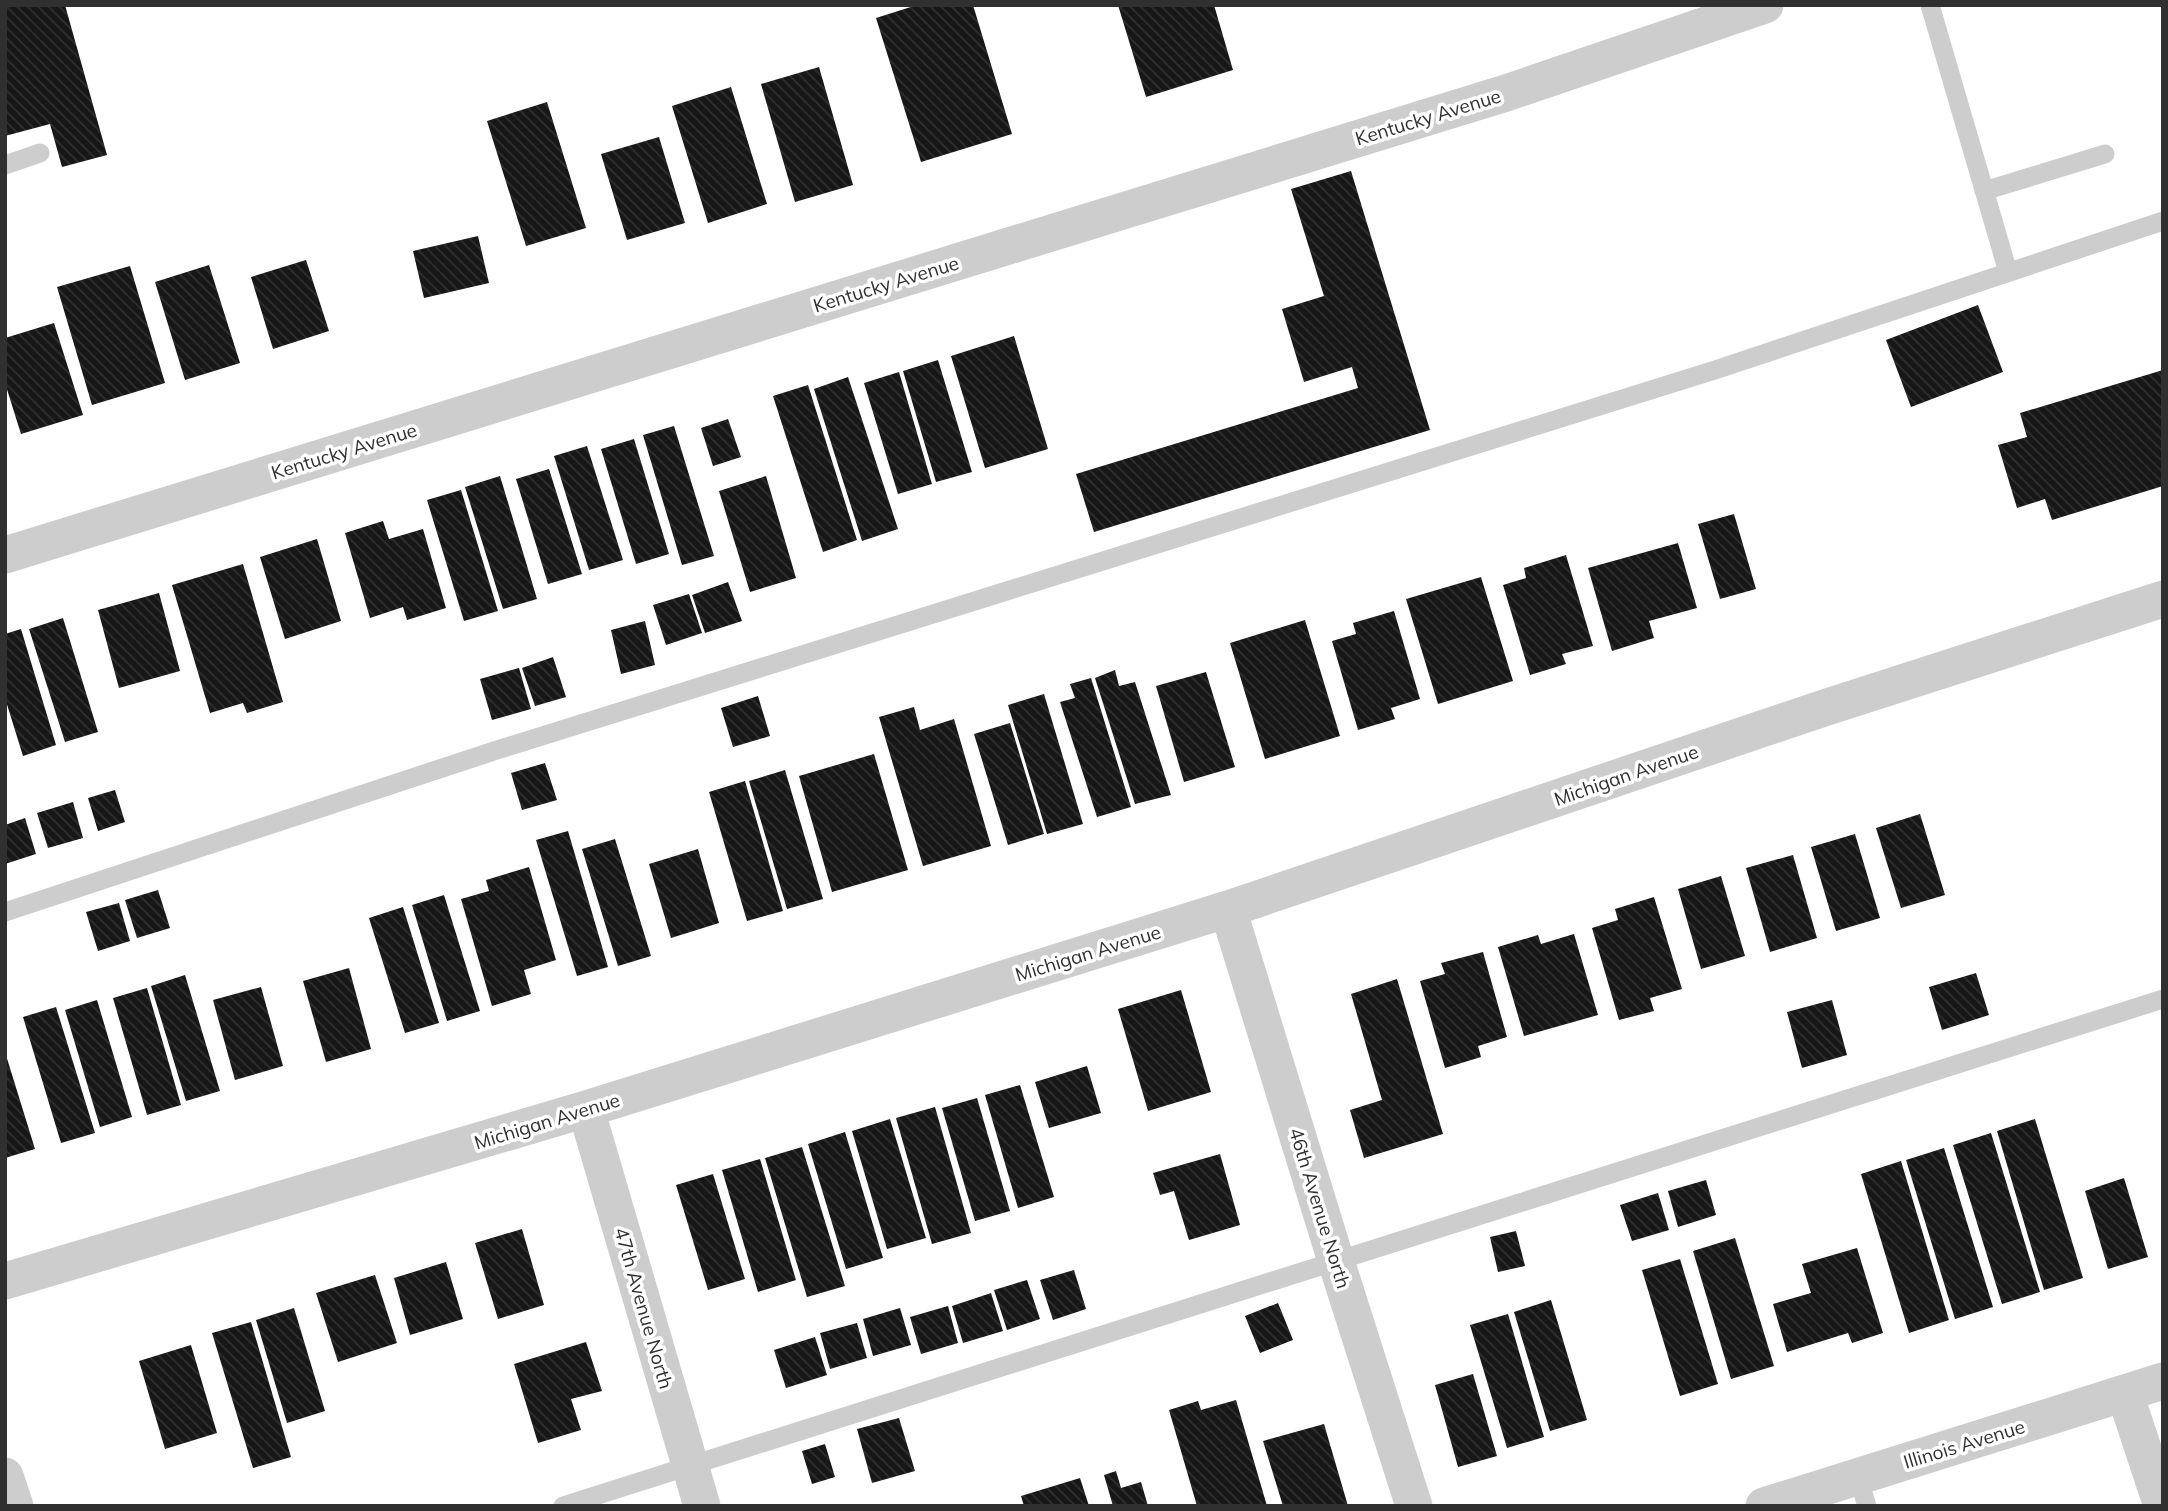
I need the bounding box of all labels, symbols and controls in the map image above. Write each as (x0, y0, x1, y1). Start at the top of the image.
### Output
street label: Kentucky Avenue (1352, 83, 1504, 151)
street label: Kentucky Avenue (810, 250, 962, 318)
street label: Kentucky Avenue (268, 417, 420, 485)
street label: Michigan Avenue (1551, 739, 1701, 811)
street label: Michigan Avenue (1012, 919, 1164, 987)
street label: Michigan Avenue (471, 1087, 623, 1155)
street label: 46th Avenue North (1284, 1125, 1356, 1291)
street label: 47th Avenue North (609, 1224, 679, 1392)
street label: Illinois Avenue (1900, 1414, 2028, 1474)

